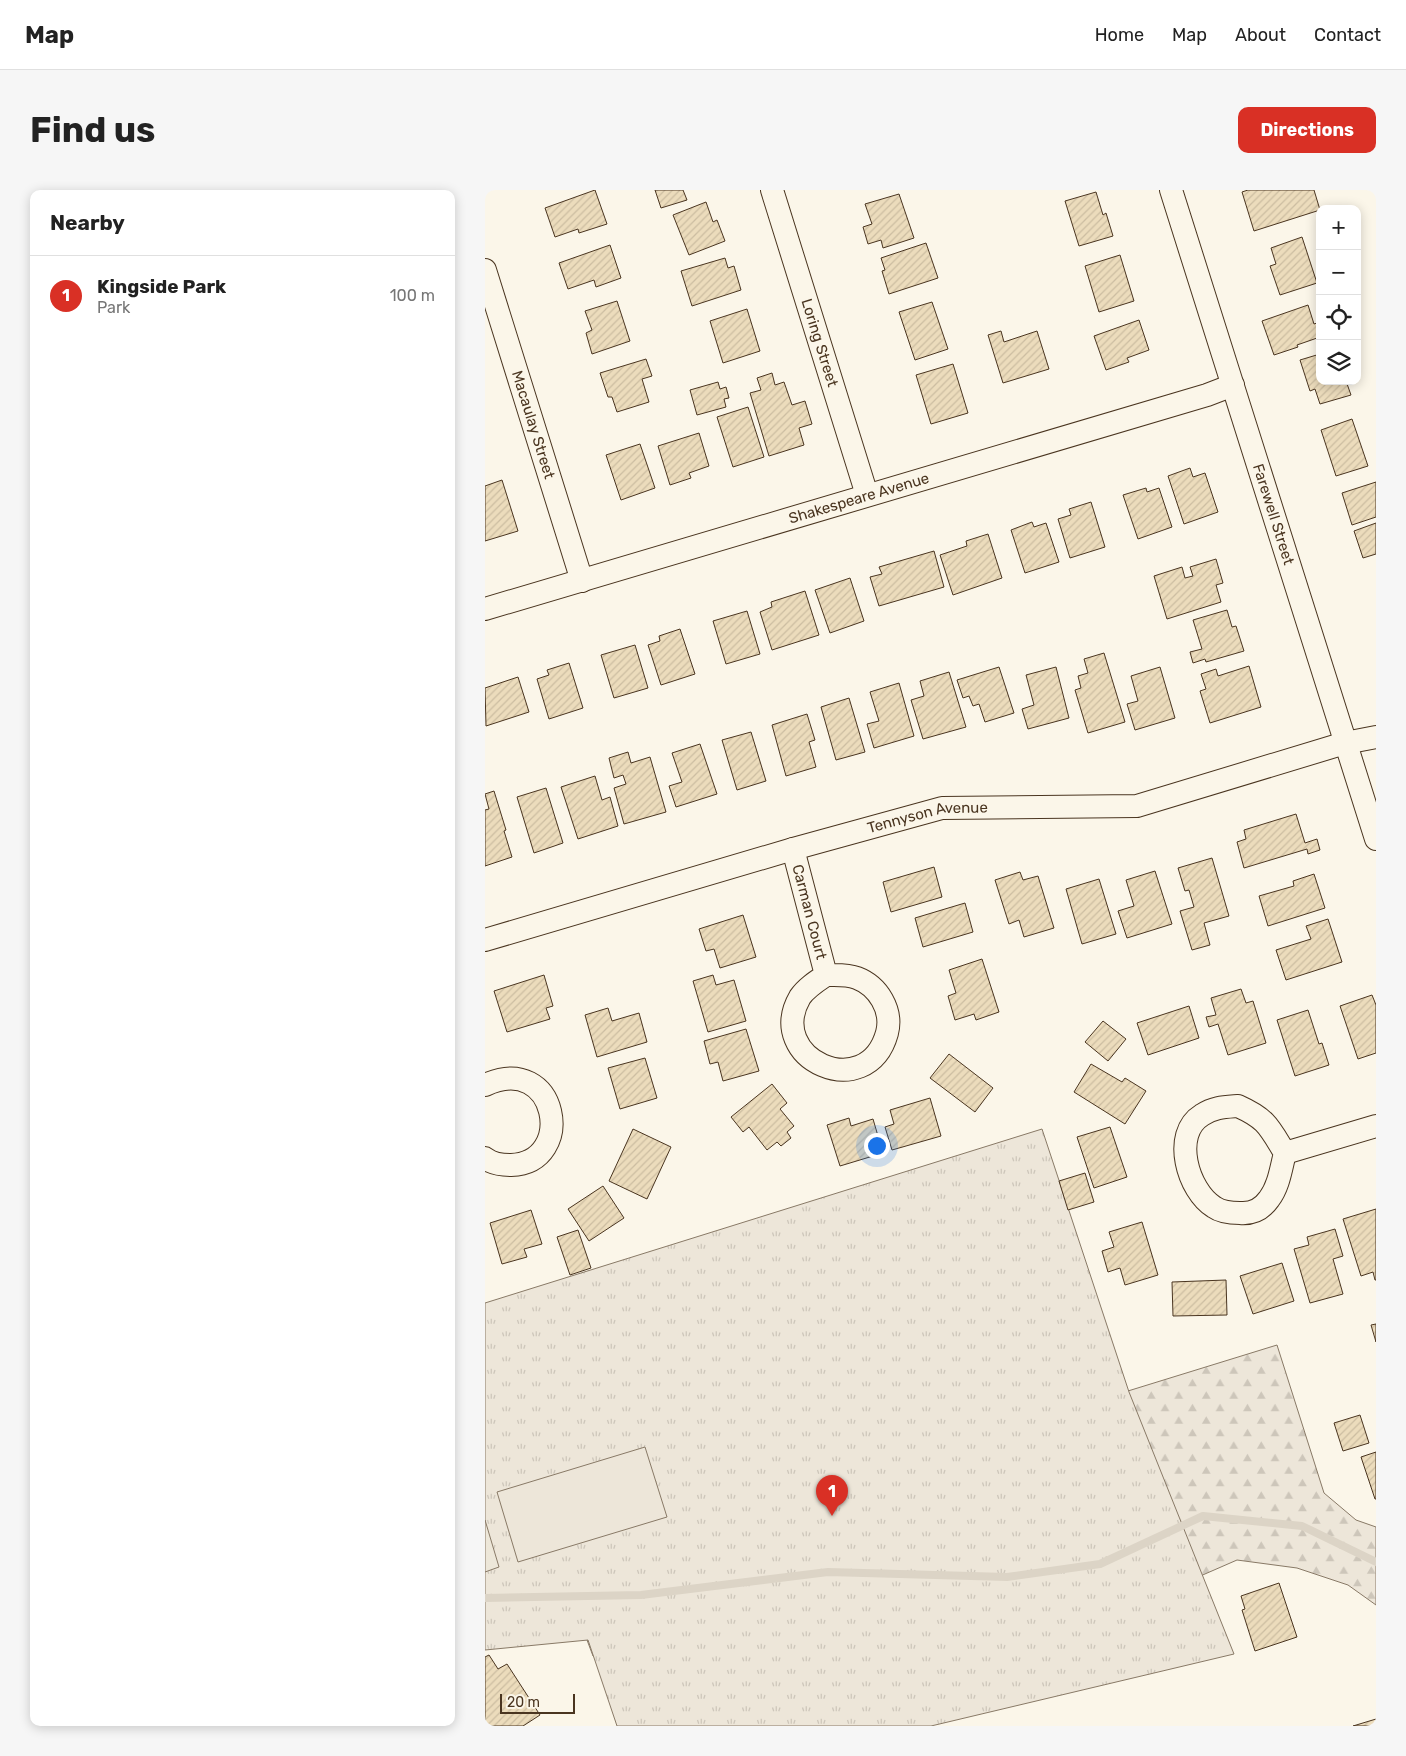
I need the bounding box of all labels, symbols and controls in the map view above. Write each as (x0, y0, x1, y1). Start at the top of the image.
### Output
text: Map (25, 21, 74, 49)
text: Home (1095, 24, 1144, 46)
text: Map (1172, 24, 1207, 46)
text: About (1235, 24, 1286, 46)
text: Contact (1314, 24, 1381, 46)
button: Directions (1238, 107, 1376, 153)
text: Find us (30, 109, 155, 151)
map controls (1316, 205, 1361, 385)
button: + (1316, 205, 1361, 250)
text: Nearby (50, 210, 125, 235)
button: − (1316, 250, 1361, 295)
text: Kingside Park (97, 275, 226, 298)
text: 1 (62, 286, 70, 305)
text: 100 m (390, 286, 435, 305)
button: locate (1316, 295, 1361, 340)
street label: Loring Street (797, 296, 842, 389)
text: Park (97, 298, 130, 317)
button: layers (1316, 340, 1361, 385)
street label: Macaulay Street (508, 368, 559, 481)
street label: Farewell Street (1249, 461, 1298, 567)
street label: Shakespeare Avenue (787, 469, 931, 527)
street label: Tennyson Avenue (865, 798, 988, 837)
street label: Carman Court (788, 862, 831, 962)
your location (864, 1133, 890, 1159)
pin: 1 (816, 1475, 848, 1516)
scale bar (500, 1691, 575, 1714)
text: 20 m (507, 1694, 540, 1711)

